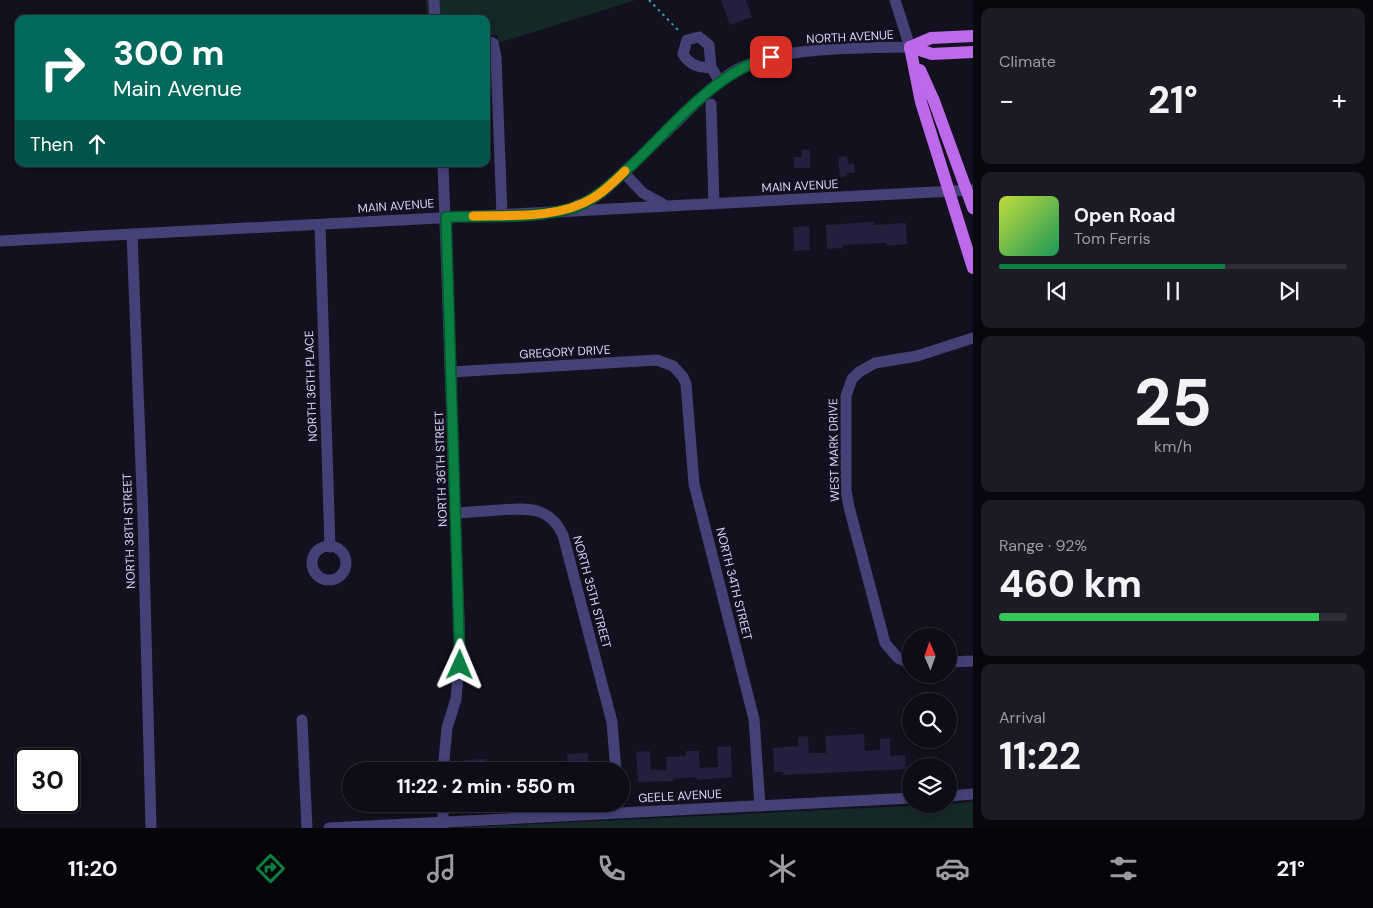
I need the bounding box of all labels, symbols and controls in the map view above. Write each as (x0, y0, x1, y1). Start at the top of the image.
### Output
street label: NORTH AVENUE (806, 27, 894, 47)
text: 300 m (113, 30, 225, 76)
icon: right (30, 35, 95, 100)
pin (750, 36, 792, 78)
icon: arrive (757, 43, 785, 71)
text: Climate (999, 51, 1056, 72)
text: Main Avenue (113, 74, 242, 103)
text: 21° (1148, 75, 1198, 125)
text: − (999, 82, 1014, 119)
text: + (1332, 82, 1347, 119)
icon: ahead (83, 130, 111, 158)
text: Then (30, 132, 73, 157)
street label: MAIN AVENUE (761, 176, 839, 196)
street label: MAIN AVENUE (357, 195, 435, 217)
text: Open Road (1074, 203, 1176, 228)
text: Tom Ferris (1074, 228, 1151, 249)
icon: previous (1043, 277, 1071, 305)
icon: pause (1159, 277, 1187, 305)
icon: next (1275, 277, 1303, 305)
street label: NORTH 36TH PLACE (301, 330, 321, 442)
street label: GREGORY DRIVE (519, 342, 611, 362)
text: 25 (1134, 361, 1212, 445)
street label: WEST MARK DRIVE (825, 398, 843, 502)
street label: NORTH 36TH STREET (431, 410, 451, 527)
text: km/h (1154, 436, 1192, 457)
street label: NORTH 38TH STREET (119, 473, 139, 589)
street label: NORTH 34TH STREET (712, 526, 756, 642)
street label: NORTH 35TH STREET (569, 534, 615, 650)
text: Range · 92% (999, 535, 1087, 556)
text: 460 km (999, 559, 1142, 609)
north arrow (902, 628, 958, 682)
map controls (902, 628, 957, 813)
position arrow (433, 638, 485, 690)
button: search (902, 693, 957, 748)
text: Arrival (999, 707, 1046, 728)
text: 11:22 (999, 731, 1081, 781)
speed limit sign: 30 (15, 748, 80, 813)
button: layers (902, 758, 957, 813)
text: 11:22 · 2 min · 550 m (397, 774, 575, 799)
street label: GEELE AVENUE (638, 786, 722, 806)
icon: directions (253, 851, 288, 886)
icon: music (424, 851, 459, 886)
icon: phone (594, 851, 629, 886)
icon: climate (765, 851, 800, 886)
icon: car (935, 851, 970, 886)
icon: filters (1106, 851, 1141, 886)
text: 11:20 (68, 854, 117, 883)
text: 21° (1276, 854, 1305, 883)

